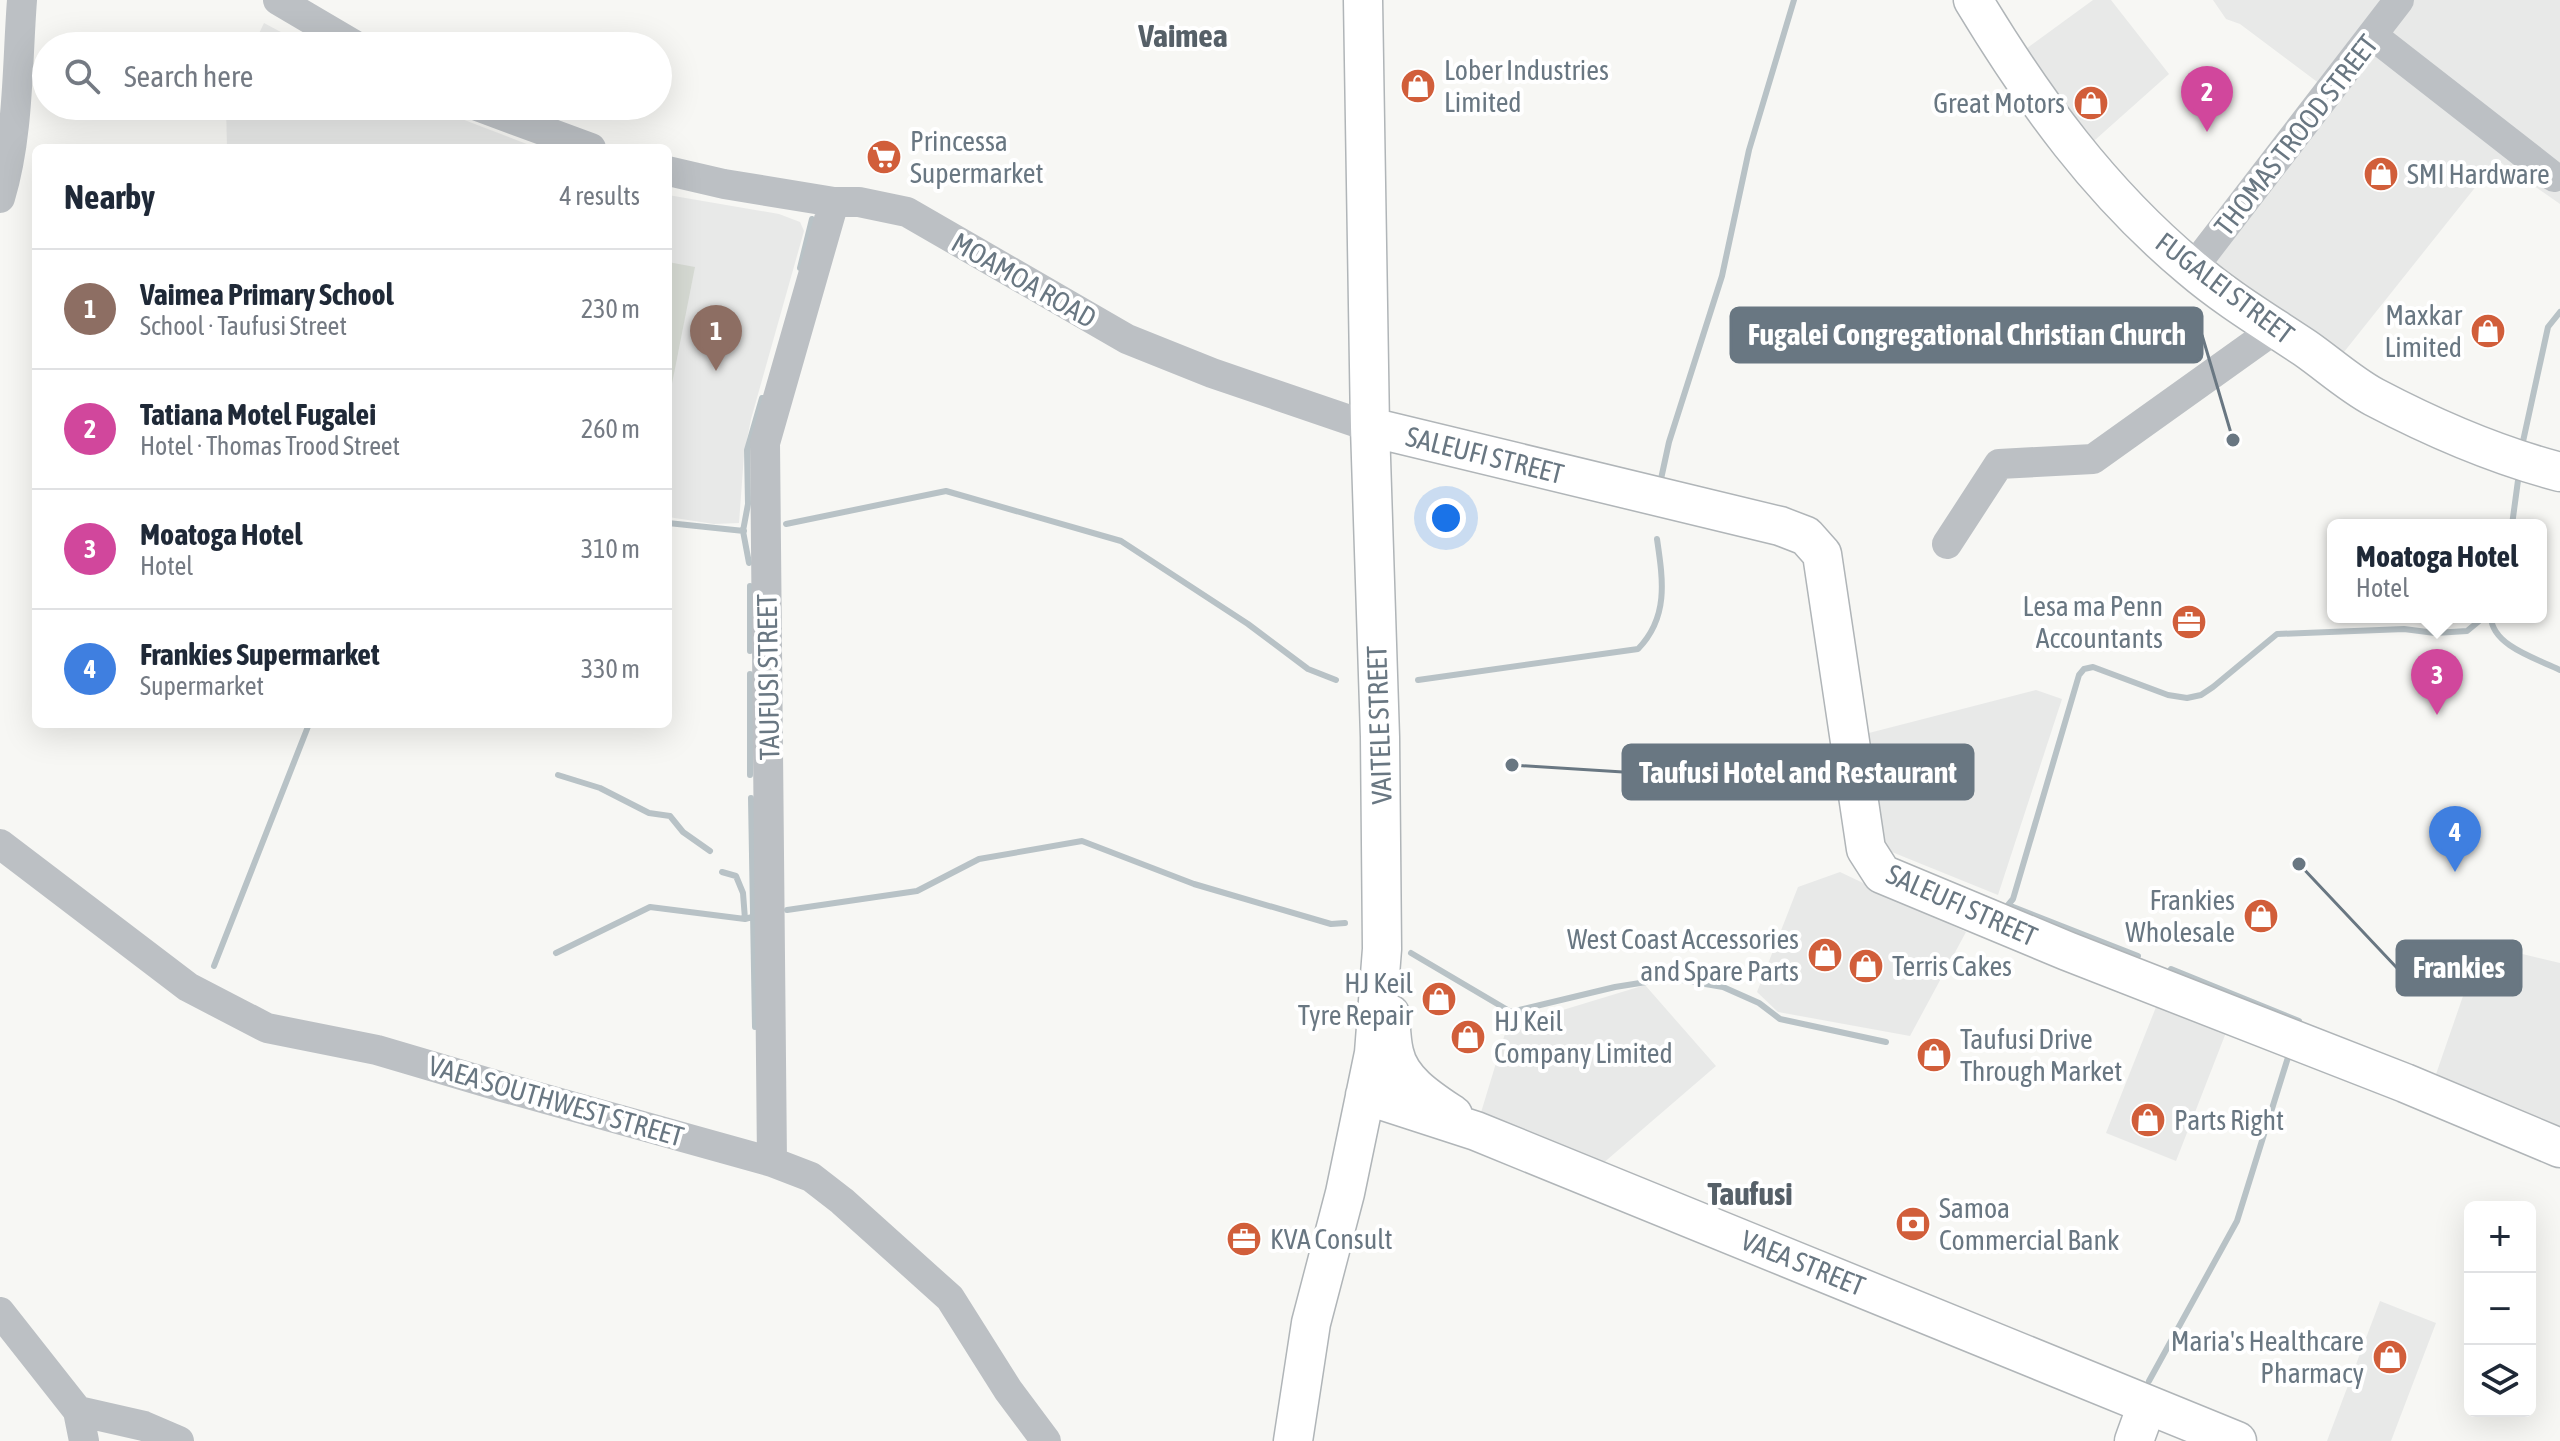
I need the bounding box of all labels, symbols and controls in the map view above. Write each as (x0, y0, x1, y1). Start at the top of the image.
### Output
district label: Vaimea (1137, 17, 1228, 54)
street label: THOMAS TROOD STREET (2208, 28, 2384, 242)
search box (32, 32, 672, 120)
icon: search (60, 54, 104, 98)
place label: Lober Industries Limited (1444, 54, 1609, 118)
text: Search here (124, 59, 253, 93)
pin: 2 (2181, 66, 2233, 132)
shop icon: Lober Industries Limited (1399, 67, 1437, 105)
shop icon: Great Motors (2072, 84, 2110, 122)
place label: Great Motors (1933, 87, 2065, 119)
place label: Princessa Supermarket (910, 125, 1044, 189)
supermarket icon: Princessa Supermarket (865, 138, 903, 176)
shop icon: SMI Hardware (2362, 155, 2400, 193)
place label: SMI Hardware (2407, 158, 2550, 190)
text: Nearby (64, 177, 155, 216)
text: 4 results (559, 181, 640, 211)
street label: MOAMOA ROAD (946, 226, 1102, 334)
street label: FUGALEI STREET (2150, 226, 2300, 350)
text: Vaimea Primary School (140, 277, 394, 311)
text: 1 (84, 294, 96, 324)
text: 230 m (581, 294, 640, 324)
place label: Maxkar Limited (2384, 299, 2463, 363)
pin: 1 (690, 305, 742, 371)
callout: Fugalei Congregational Christian Church (1731, 308, 2202, 362)
text: School · Taufusi Street (140, 311, 347, 341)
shop icon: Maxkar Limited (2469, 312, 2507, 350)
text: Fugalei Congregational Christian Church (1748, 317, 2186, 351)
text: Tatiana Motel Fugalei (140, 397, 376, 431)
text: 2 (84, 414, 96, 444)
text: 260 m (581, 414, 640, 444)
street label: SALEUFI STREET (1403, 420, 1567, 490)
text: Hotel · Thomas Trood Street (140, 431, 400, 461)
your location (1426, 498, 1466, 538)
text: Moatoga Hotel (140, 517, 302, 551)
popup (2327, 519, 2547, 623)
text: 3 (84, 534, 96, 564)
text: 310 m (581, 534, 640, 564)
text: Moatoga Hotel (2356, 539, 2518, 573)
text: Hotel (140, 551, 193, 581)
text: Hotel (2356, 573, 2409, 603)
place label: Lesa ma Penn Accountants (2022, 590, 2163, 654)
street label: TAUFUSI STREET (751, 594, 785, 760)
office icon: Lesa ma Penn Accountants (2170, 603, 2208, 641)
text: Frankies Supermarket (140, 637, 380, 671)
street label: VAITELE STREET (1360, 645, 1398, 805)
pin: 3 (2411, 649, 2463, 715)
text: 4 (84, 654, 96, 684)
text: 330 m (581, 654, 640, 684)
text: Supermarket (140, 671, 264, 701)
callout: Taufusi Hotel and Restaurant (1623, 745, 1973, 799)
text: Taufusi Hotel and Restaurant (1639, 755, 1957, 789)
pin: 4 (2429, 806, 2481, 872)
street label: SALEUFI STREET (1882, 858, 2042, 952)
place label: Frankies Wholesale (2125, 884, 2235, 948)
shop icon: Frankies Wholesale (2242, 897, 2280, 935)
place label: West Coast Accessories and Spare Parts (1567, 923, 1799, 987)
shop icon: West Coast Accessories and Spare Parts (1806, 936, 1844, 974)
callout: Frankies (2397, 941, 2521, 995)
shop icon: Terris Cakes (1847, 947, 1885, 985)
place label: Terris Cakes (1892, 950, 2012, 982)
text: Frankies (2413, 950, 2506, 984)
place label: HJ Keil Tyre Repair (1298, 967, 1414, 1031)
shop icon: HJ Keil Tyre Repair (1420, 980, 1458, 1018)
place label: HJ Keil Company Limited (1494, 1005, 1673, 1069)
shop icon: HJ Keil Company Limited (1449, 1018, 1487, 1056)
place label: Taufusi Drive Through Market (1960, 1023, 2122, 1087)
shop icon: Taufusi Drive Through Market (1915, 1036, 1953, 1074)
street label: VAEA SOUTHWEST STREET (425, 1049, 687, 1153)
shop icon: Parts Right (2129, 1101, 2167, 1139)
place label: Parts Right (2174, 1104, 2284, 1136)
district label: Taufusi (1707, 1175, 1793, 1212)
place label: Samoa Commercial Bank (1939, 1192, 2119, 1256)
map controls (2464, 1201, 2536, 1417)
button: + (2464, 1201, 2536, 1273)
bank icon: Samoa Commercial Bank (1894, 1205, 1932, 1243)
office icon: KVA Consult (1225, 1220, 1263, 1258)
place label: KVA Consult (1270, 1223, 1393, 1255)
street label: VAEA STREET (1736, 1224, 1870, 1302)
button: − (2464, 1273, 2536, 1345)
place label: Maria's Healthcare Pharmacy (2171, 1325, 2364, 1389)
shop icon: Maria's Healthcare Pharmacy (2371, 1338, 2409, 1376)
button: layers (2464, 1345, 2536, 1417)

